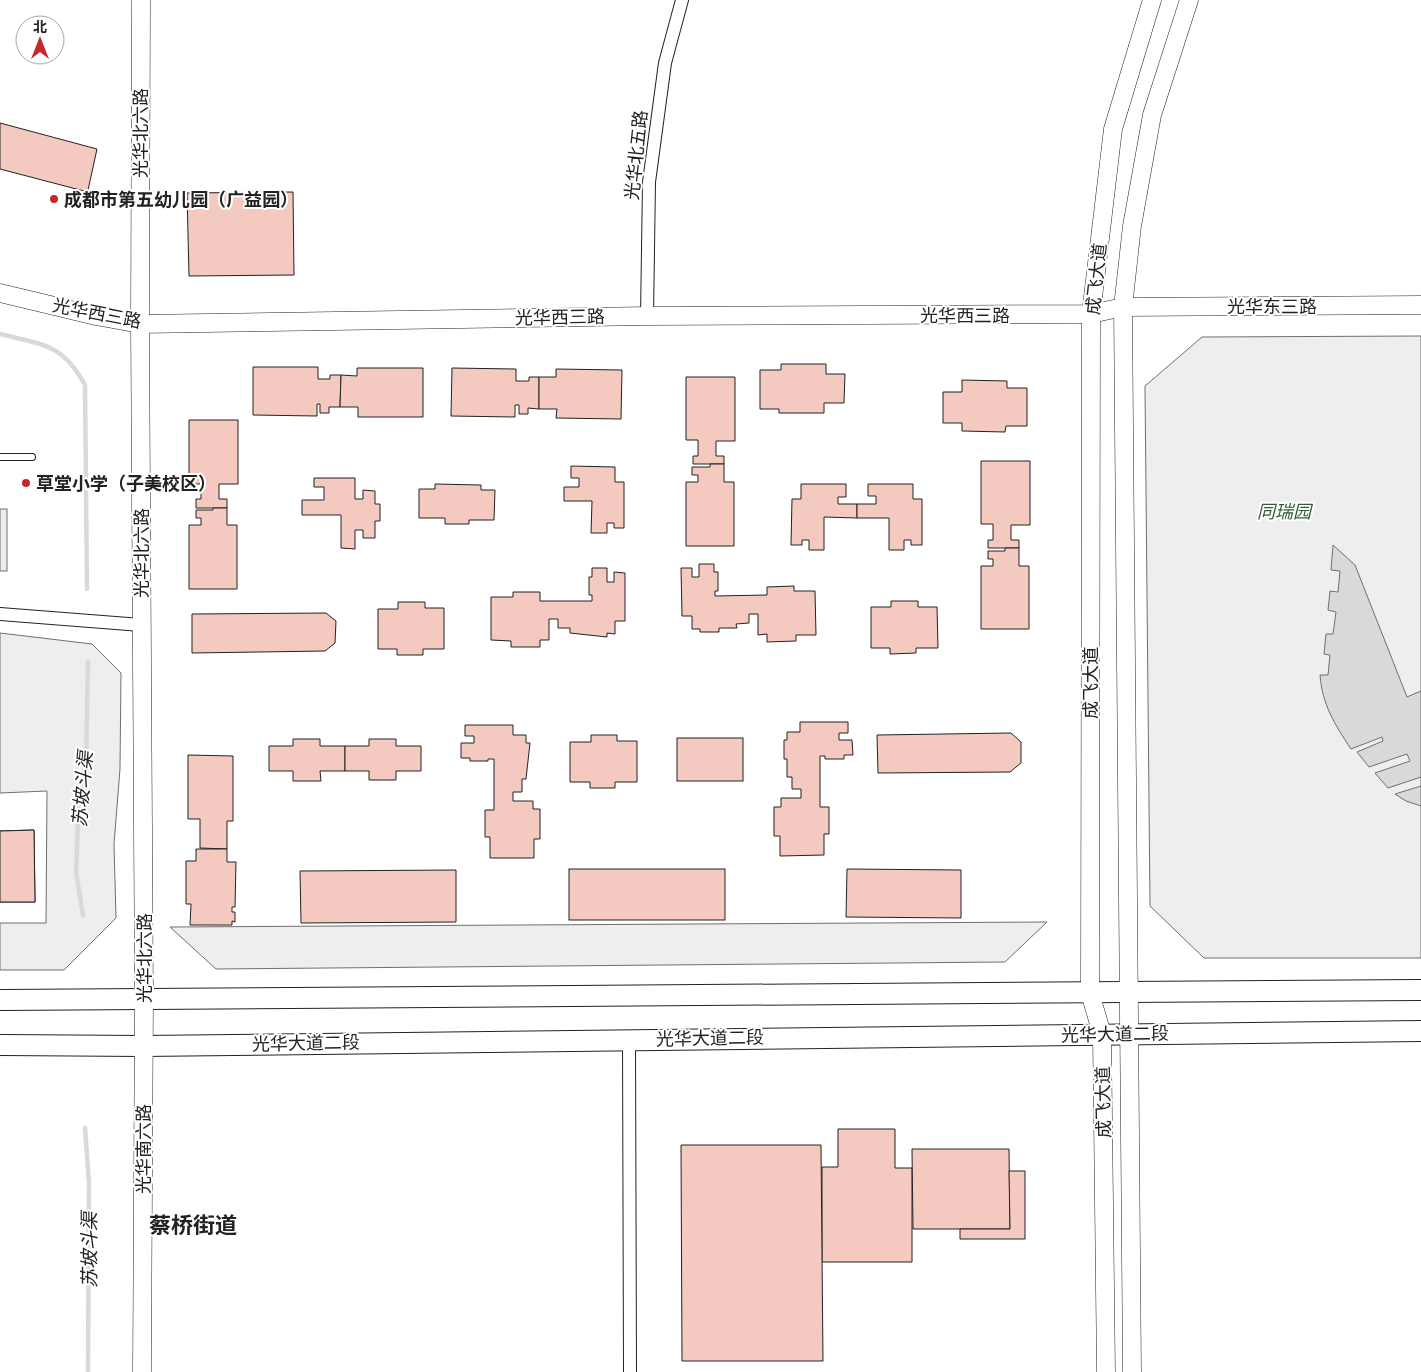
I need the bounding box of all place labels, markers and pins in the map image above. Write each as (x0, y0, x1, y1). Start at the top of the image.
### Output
place label: 成都市第五幼儿园（广益园） (64, 188, 298, 211)
marker: 成都市第五幼儿园（广益园） (48, 193, 60, 205)
place label: 草堂小学（子美校区） (36, 472, 216, 495)
marker: 草堂小学（子美校区） (20, 477, 32, 489)

